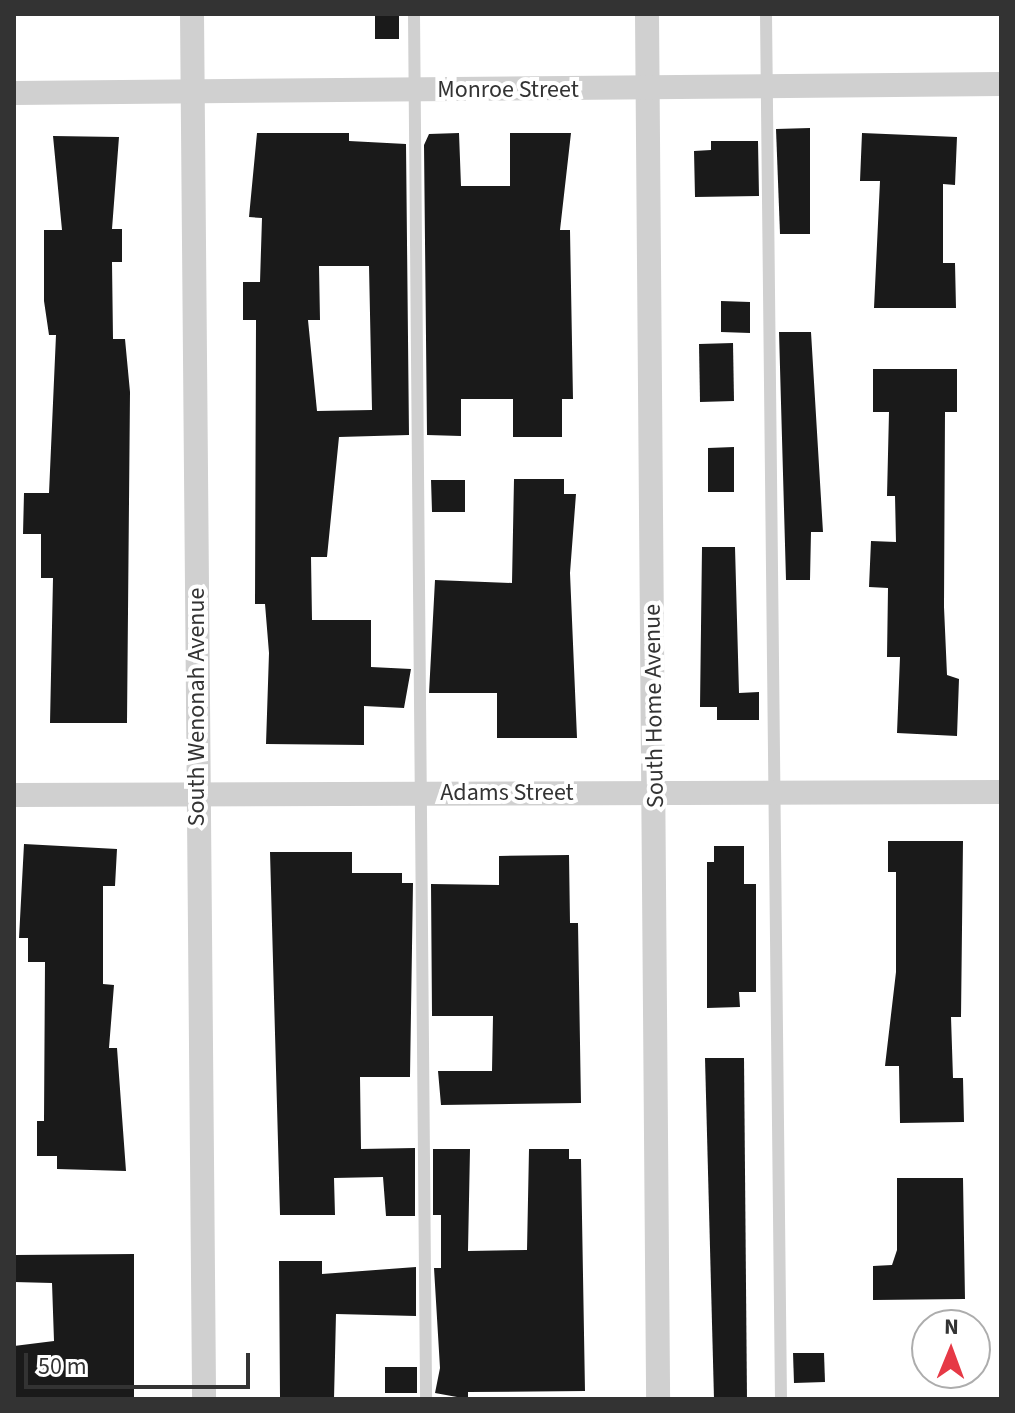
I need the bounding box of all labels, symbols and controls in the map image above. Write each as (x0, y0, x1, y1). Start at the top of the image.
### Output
street label: Monroe Street (437, 76, 579, 104)
street label: South Wenonah Avenue (183, 588, 211, 826)
street label: South Home Avenue (638, 604, 670, 808)
street label: Adams Street (440, 779, 574, 807)
north arrow (911, 1309, 991, 1389)
text: N (944, 1311, 959, 1343)
scale bar (28, 1337, 254, 1387)
text: 50 m (38, 1349, 87, 1384)

